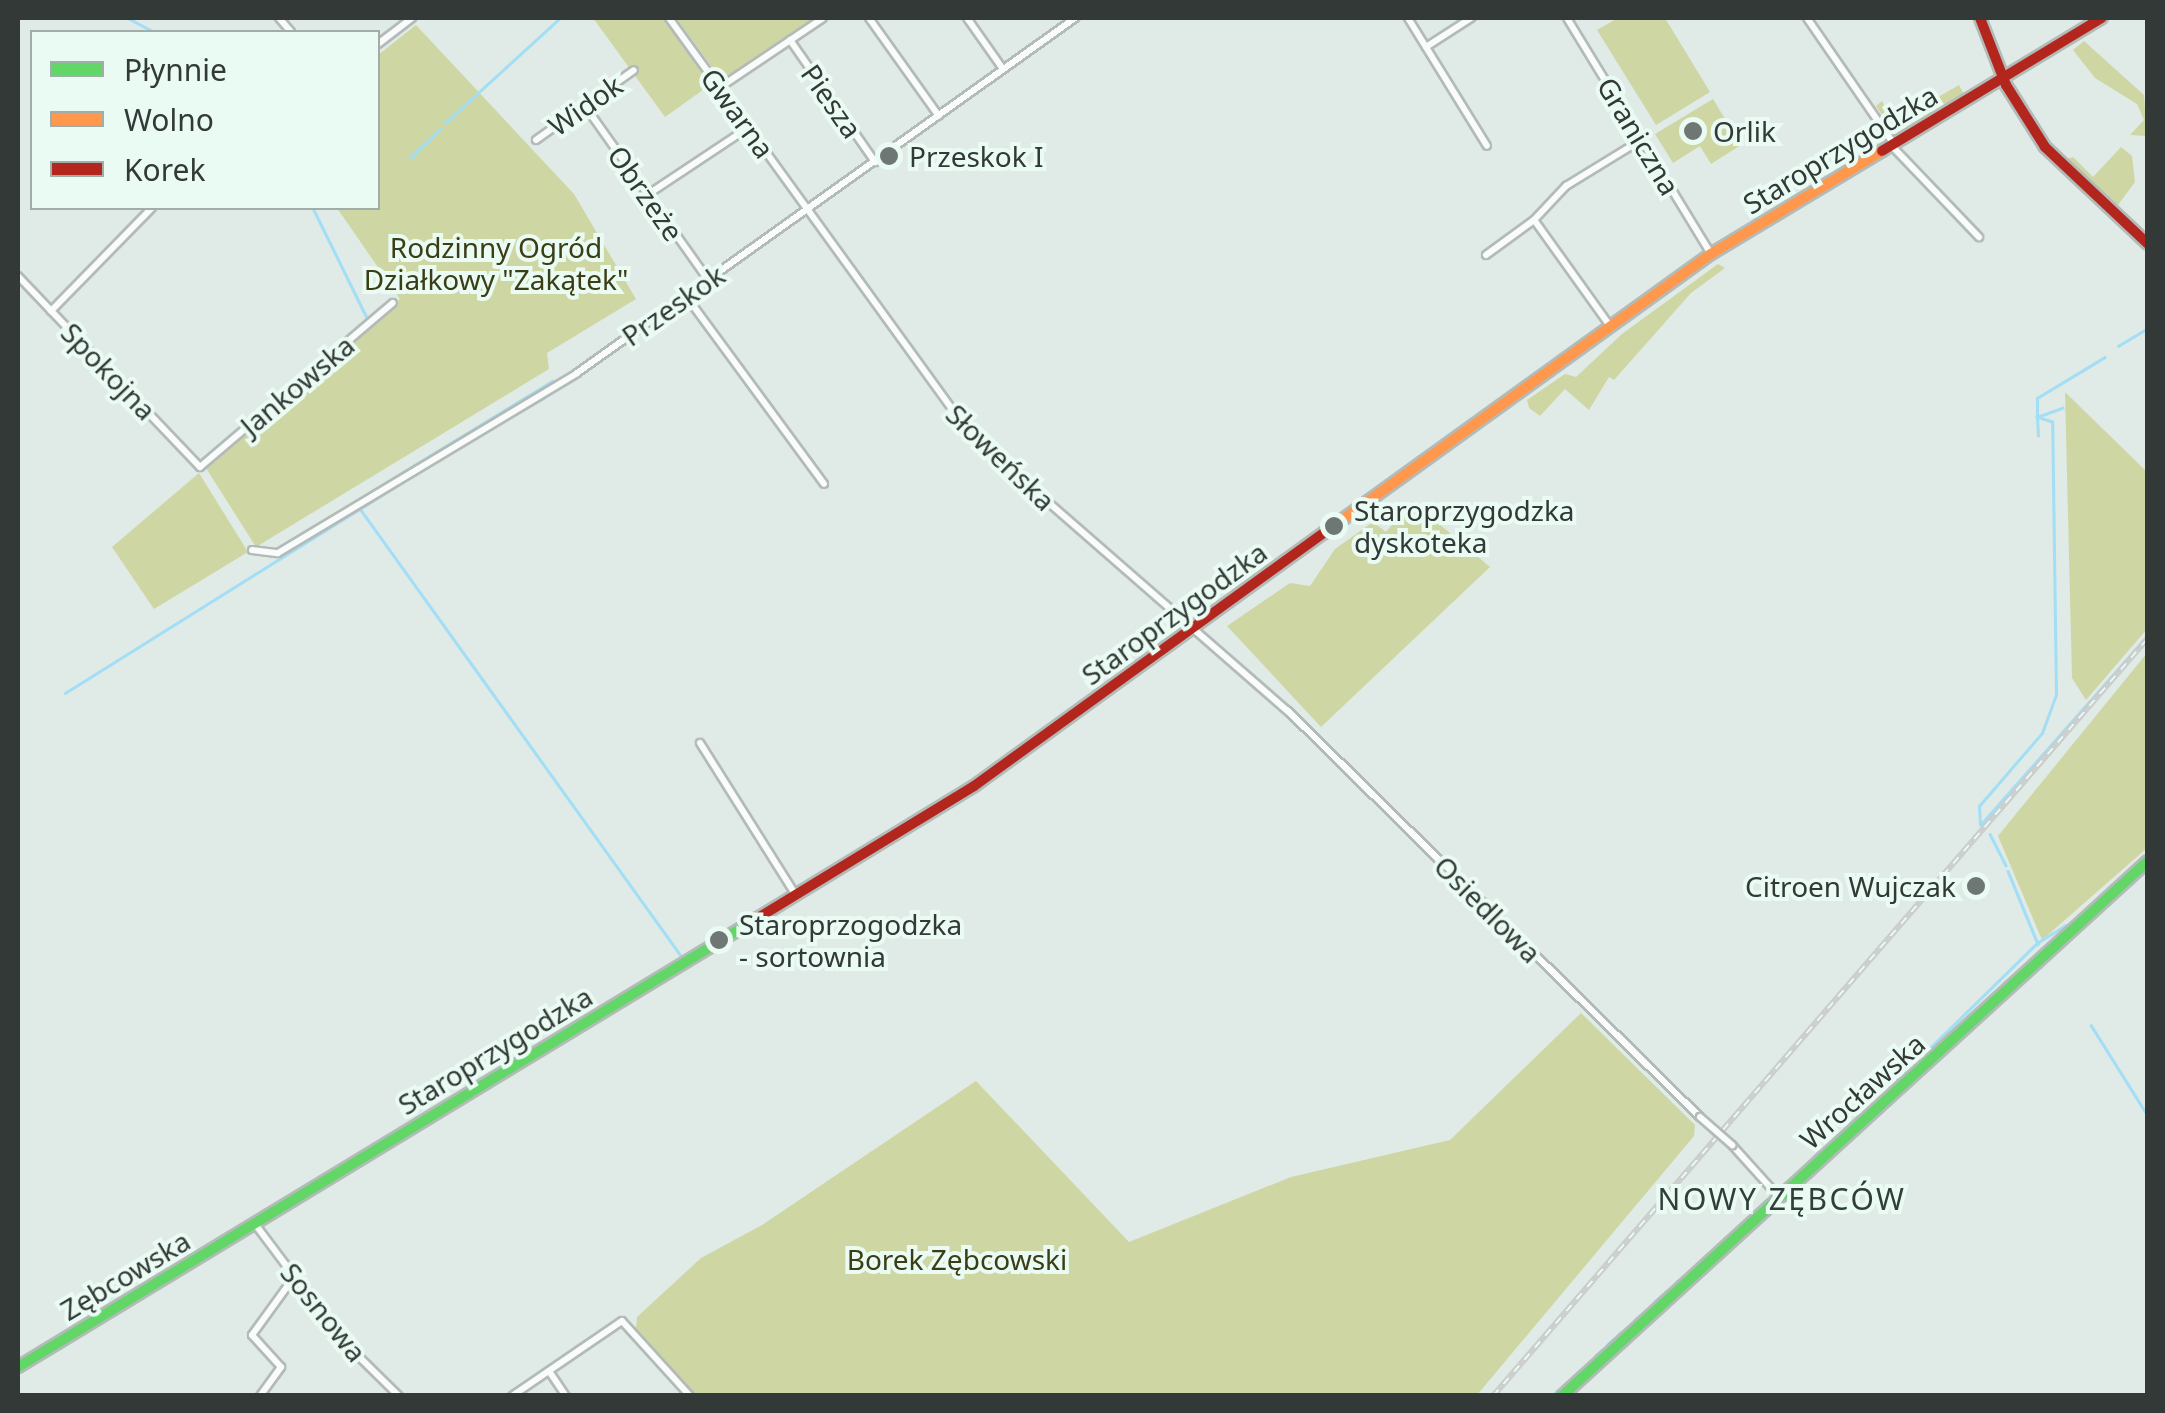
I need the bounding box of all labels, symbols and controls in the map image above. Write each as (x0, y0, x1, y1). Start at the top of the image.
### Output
legend (30, 30, 380, 210)
text: Płynnie (124, 49, 227, 90)
street label: Piesza (795, 58, 869, 144)
street label: Gwarna (694, 62, 782, 164)
street label: Widok (542, 68, 628, 142)
street label: Graniczna (1591, 71, 1687, 201)
street label: Staroprzygodzka (1737, 78, 1943, 220)
text: Wolno (124, 99, 214, 140)
place label: Orlik (1713, 114, 1776, 148)
marker: Orlik (1682, 120, 1704, 142)
street label: Obrzeże (601, 139, 691, 247)
place label: Przeskok I (909, 139, 1043, 173)
marker: Przeskok I (878, 145, 900, 167)
text: Korek (124, 149, 205, 190)
park label: Rodzinny Ogród Działkowy "Zakątek" (364, 230, 628, 296)
street label: Przeskok (615, 257, 731, 353)
street label: Spokojna (55, 316, 163, 426)
street label: Jankowska (233, 328, 361, 442)
street label: Słoweńska (940, 397, 1062, 517)
place label: Staroprzygodzka dyskoteka (1354, 493, 1575, 559)
marker: Staroprzygodzka dyskoteka (1323, 515, 1345, 537)
street label: Staroprzygodzka (1075, 535, 1273, 691)
street label: Osiedlowa (1428, 849, 1548, 969)
place label: Citroen Wujczak (1745, 869, 1956, 903)
marker: Citroen Wujczak (1965, 875, 1987, 897)
place label: Staroprzogodzka - sortownia (739, 907, 962, 973)
marker: Staroprzogodzka - sortownia (708, 929, 730, 951)
street label: Staroprzygodzka (392, 979, 598, 1121)
street label: Wrocławska (1793, 1026, 1931, 1156)
district label: NOWY ZĘBCÓW (1658, 1181, 1906, 1217)
street label: Zębcowska (54, 1223, 196, 1327)
park label: Borek Zębcowski (847, 1242, 1067, 1276)
street label: Sosnowa (274, 1256, 374, 1368)

